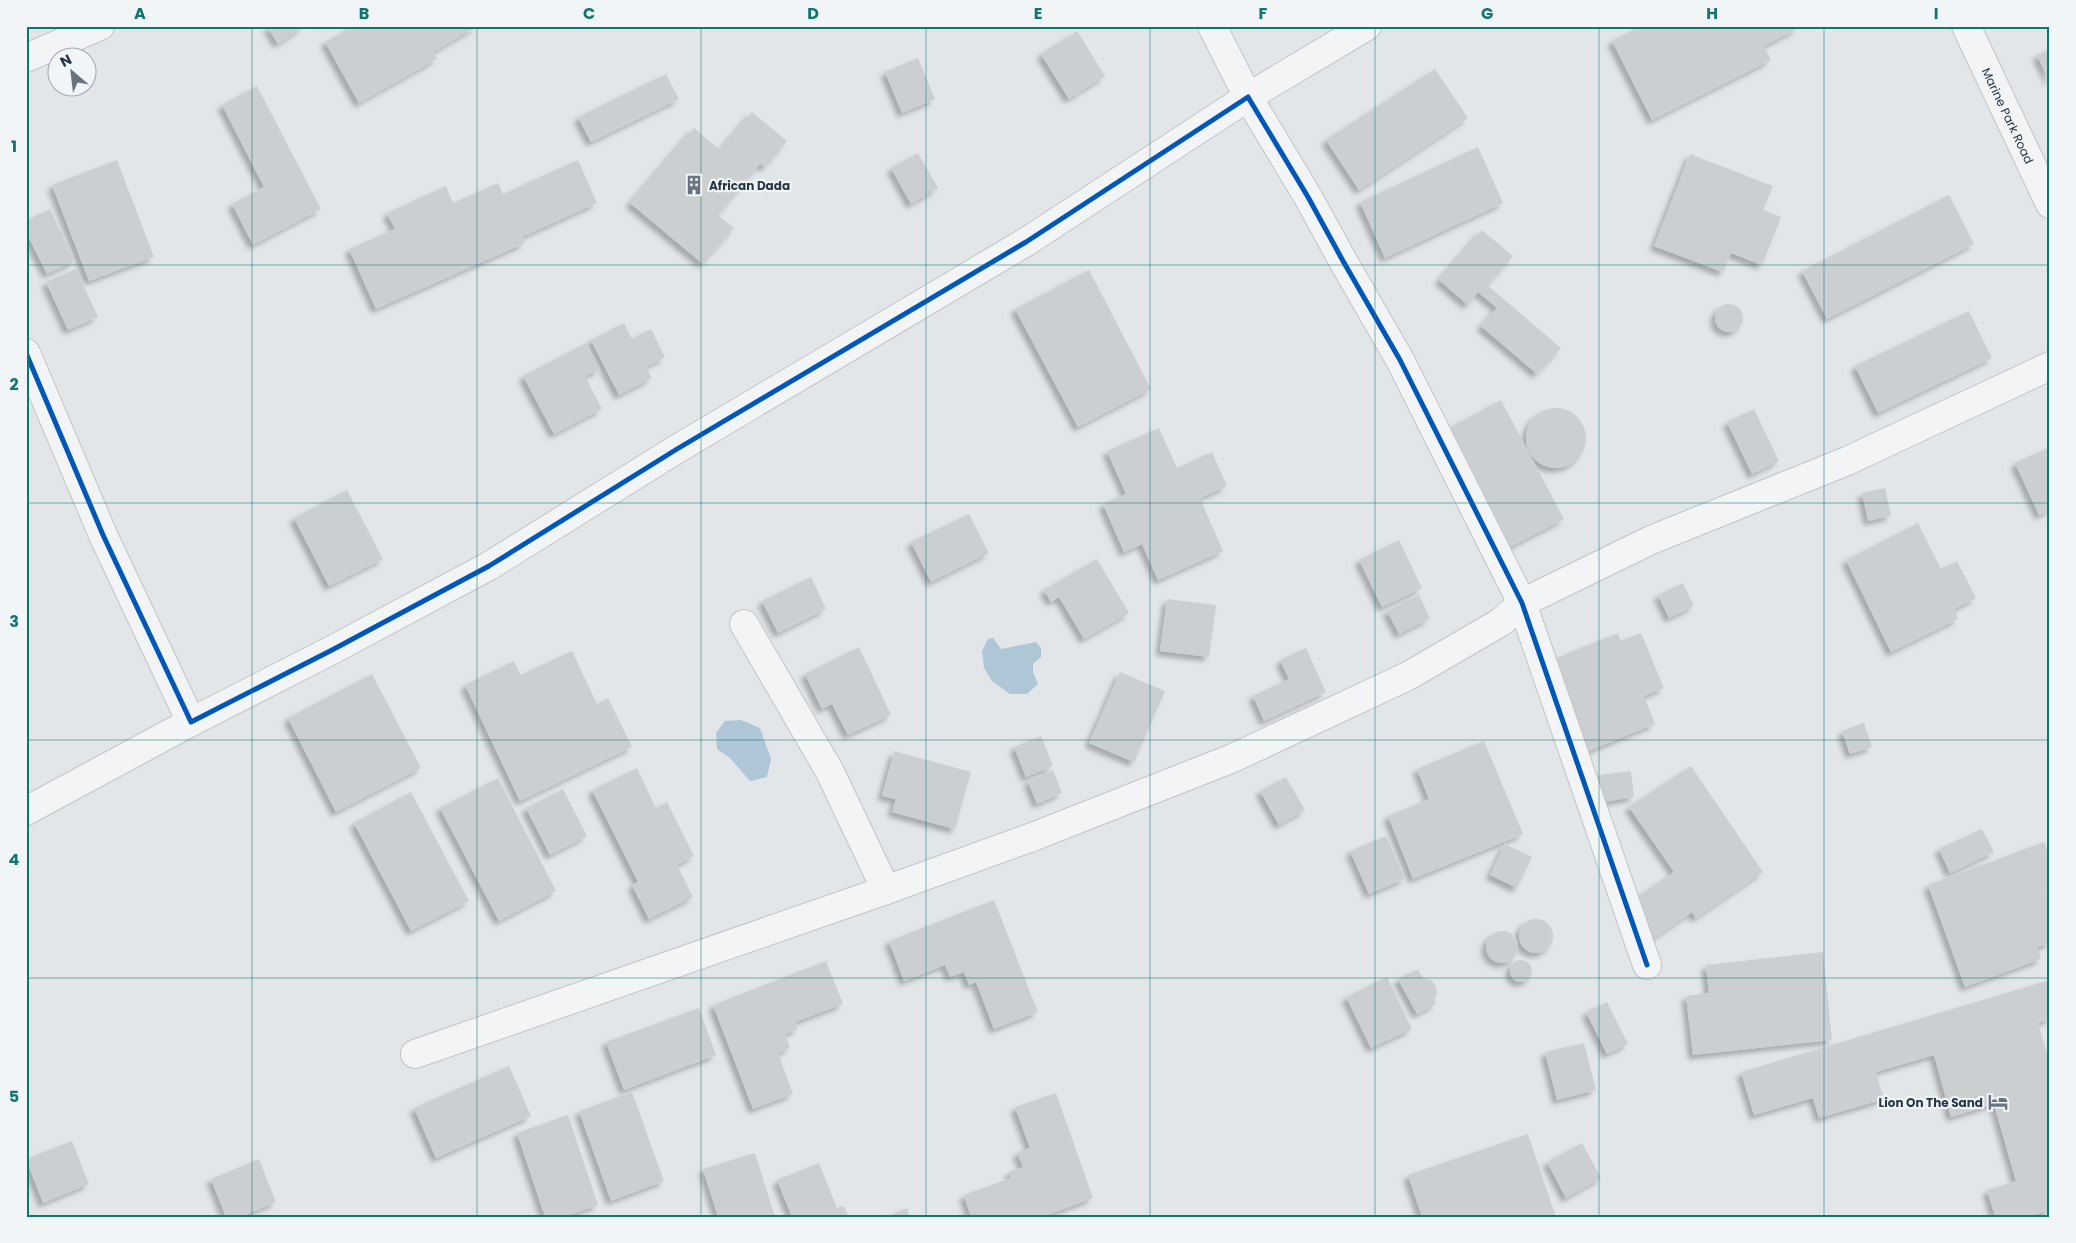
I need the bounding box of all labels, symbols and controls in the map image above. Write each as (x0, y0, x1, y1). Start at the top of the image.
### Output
text: A (134, 2, 146, 25)
text: B (359, 2, 369, 25)
text: C (583, 2, 595, 25)
text: D (807, 2, 819, 25)
text: E (1034, 2, 1042, 25)
text: F (1259, 2, 1268, 25)
text: G (1481, 2, 1493, 25)
text: H (1706, 2, 1718, 25)
text: I (1934, 2, 1938, 25)
north arrow (48, 48, 98, 98)
text: N (57, 49, 75, 72)
street label: Marine Park Road (1978, 65, 2038, 166)
text: 1 (11, 135, 17, 158)
building icon: African Dada (683, 174, 705, 196)
place label: African Dada (709, 177, 790, 194)
text: 2 (9, 373, 19, 396)
text: 3 (9, 610, 19, 633)
text: 4 (9, 848, 20, 871)
text: 5 (9, 1085, 19, 1108)
hotel icon: Lion On The Sand (1987, 1091, 2009, 1113)
place label: Lion On The Sand (1879, 1094, 1983, 1111)

